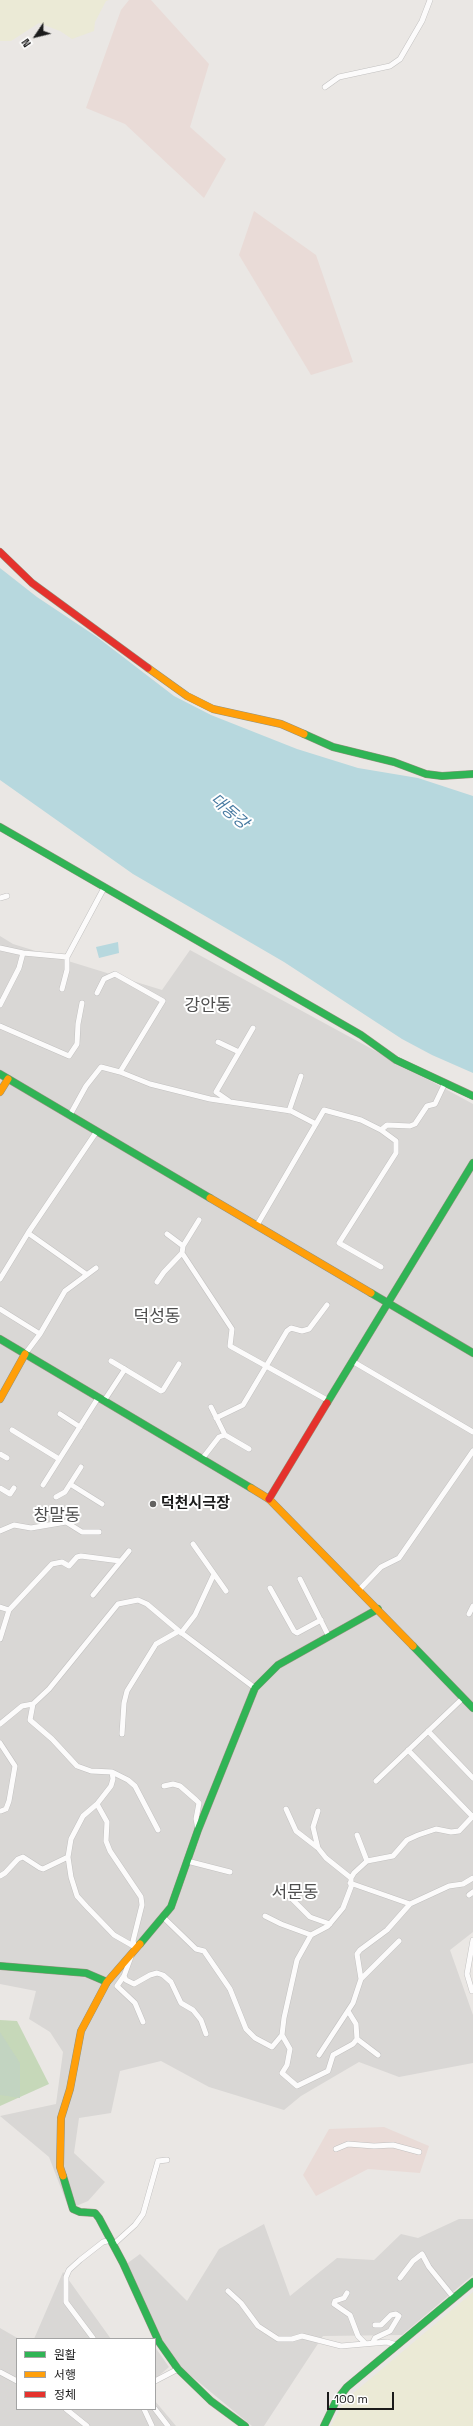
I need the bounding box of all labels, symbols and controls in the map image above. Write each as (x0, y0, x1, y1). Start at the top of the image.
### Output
north arrow (16, 16, 56, 56)
text: N (18, 36, 34, 50)
water label: 대동강 (206, 790, 252, 834)
district label: 강안동 (185, 996, 231, 1016)
district label: 덕성동 (134, 1307, 180, 1327)
place label: 덕천시극장 (161, 1495, 230, 1513)
marker: 덕천시극장 (148, 1499, 158, 1509)
district label: 창말동 (34, 1506, 80, 1526)
district label: 서문동 (272, 1883, 318, 1903)
legend (16, 2338, 156, 2410)
text: 원활 (54, 2347, 76, 2363)
text: 서행 (54, 2367, 76, 2383)
scale bar (329, 2384, 396, 2410)
text: 정체 (54, 2387, 76, 2403)
text: 100 m (334, 2391, 368, 2407)

